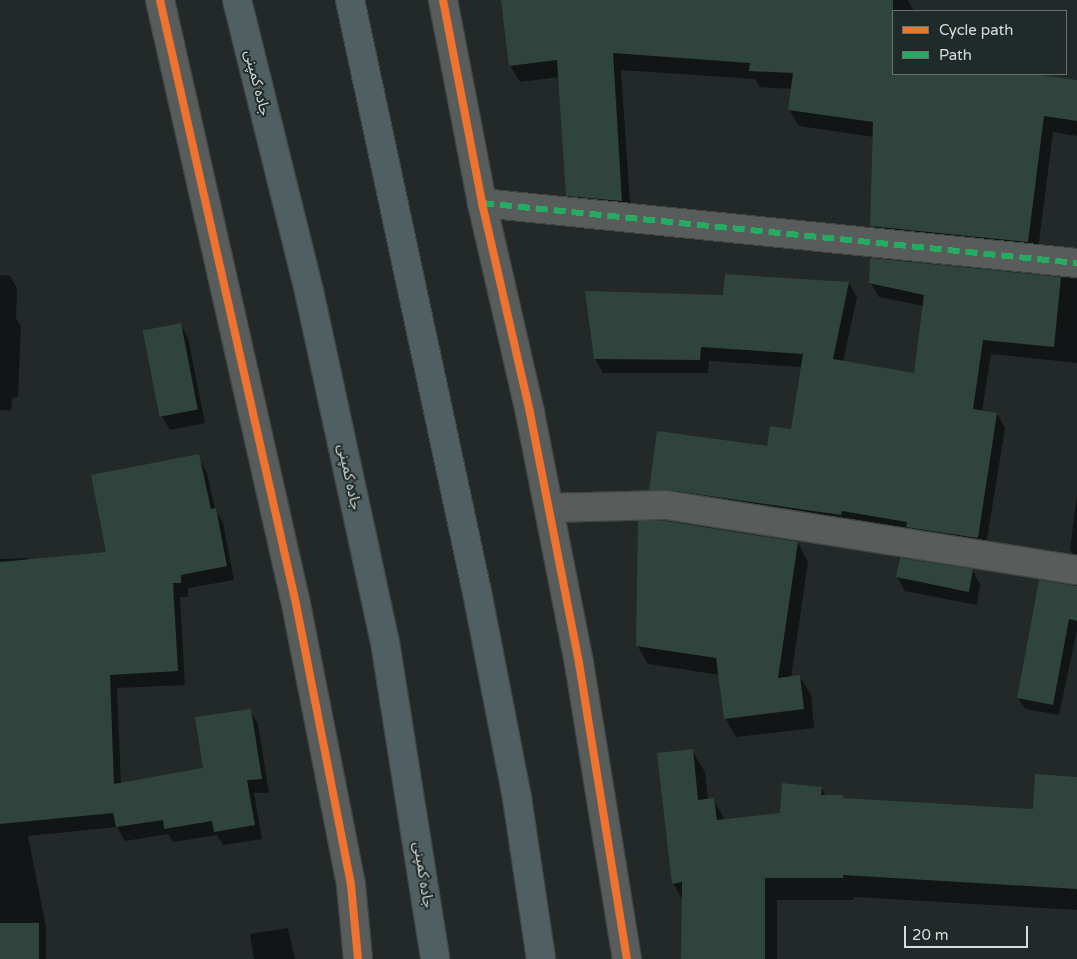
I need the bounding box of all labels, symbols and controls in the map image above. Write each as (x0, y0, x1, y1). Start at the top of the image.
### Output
legend (892, 10, 1067, 75)
text: Cycle path (939, 21, 1013, 39)
text: Path (939, 46, 972, 64)
street label: جاده کمپنی (240, 48, 274, 118)
street label: جاده کمپنی (333, 442, 365, 512)
street label: جاده کمپنی (409, 841, 437, 909)
scale bar (907, 916, 1031, 948)
text: 20 m (912, 926, 949, 944)

